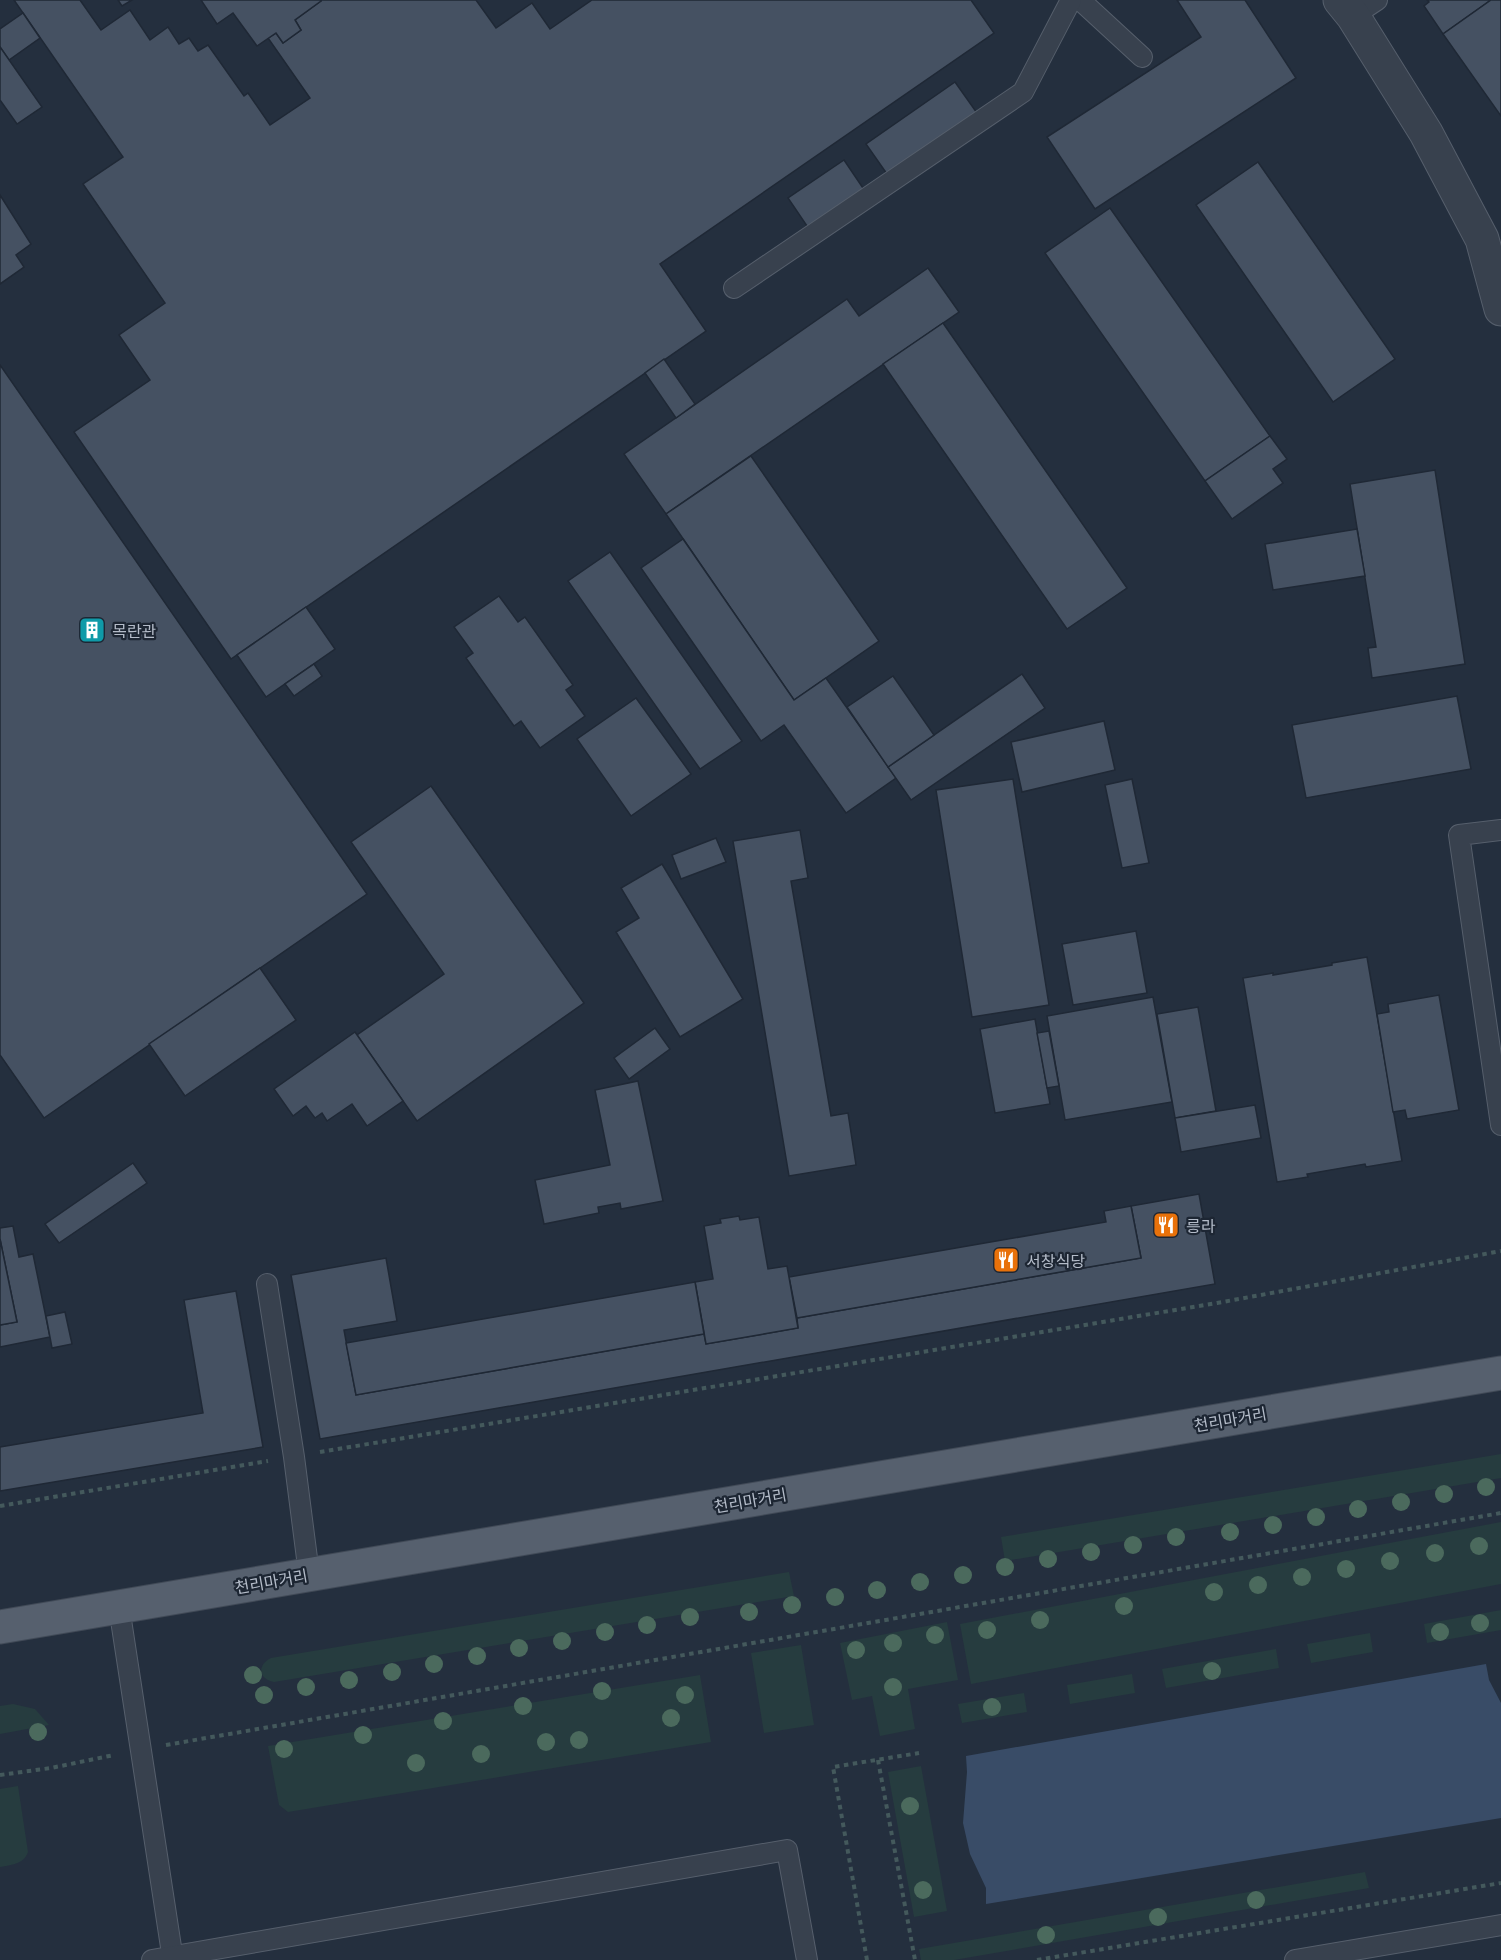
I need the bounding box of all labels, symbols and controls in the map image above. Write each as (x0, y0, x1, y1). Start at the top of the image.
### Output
building icon: 목란관 (77, 615, 107, 645)
place label: 목란관 (112, 621, 156, 640)
restaurant icon: 릉라 (1151, 1210, 1181, 1240)
place label: 릉라 (1186, 1216, 1216, 1235)
restaurant icon: 서창식당 (991, 1245, 1021, 1275)
place label: 서창식당 (1026, 1251, 1085, 1270)
street label: 천리마거리 (1192, 1403, 1268, 1435)
street label: 천리마거리 (712, 1484, 788, 1516)
street label: 천리마거리 (233, 1565, 309, 1597)

